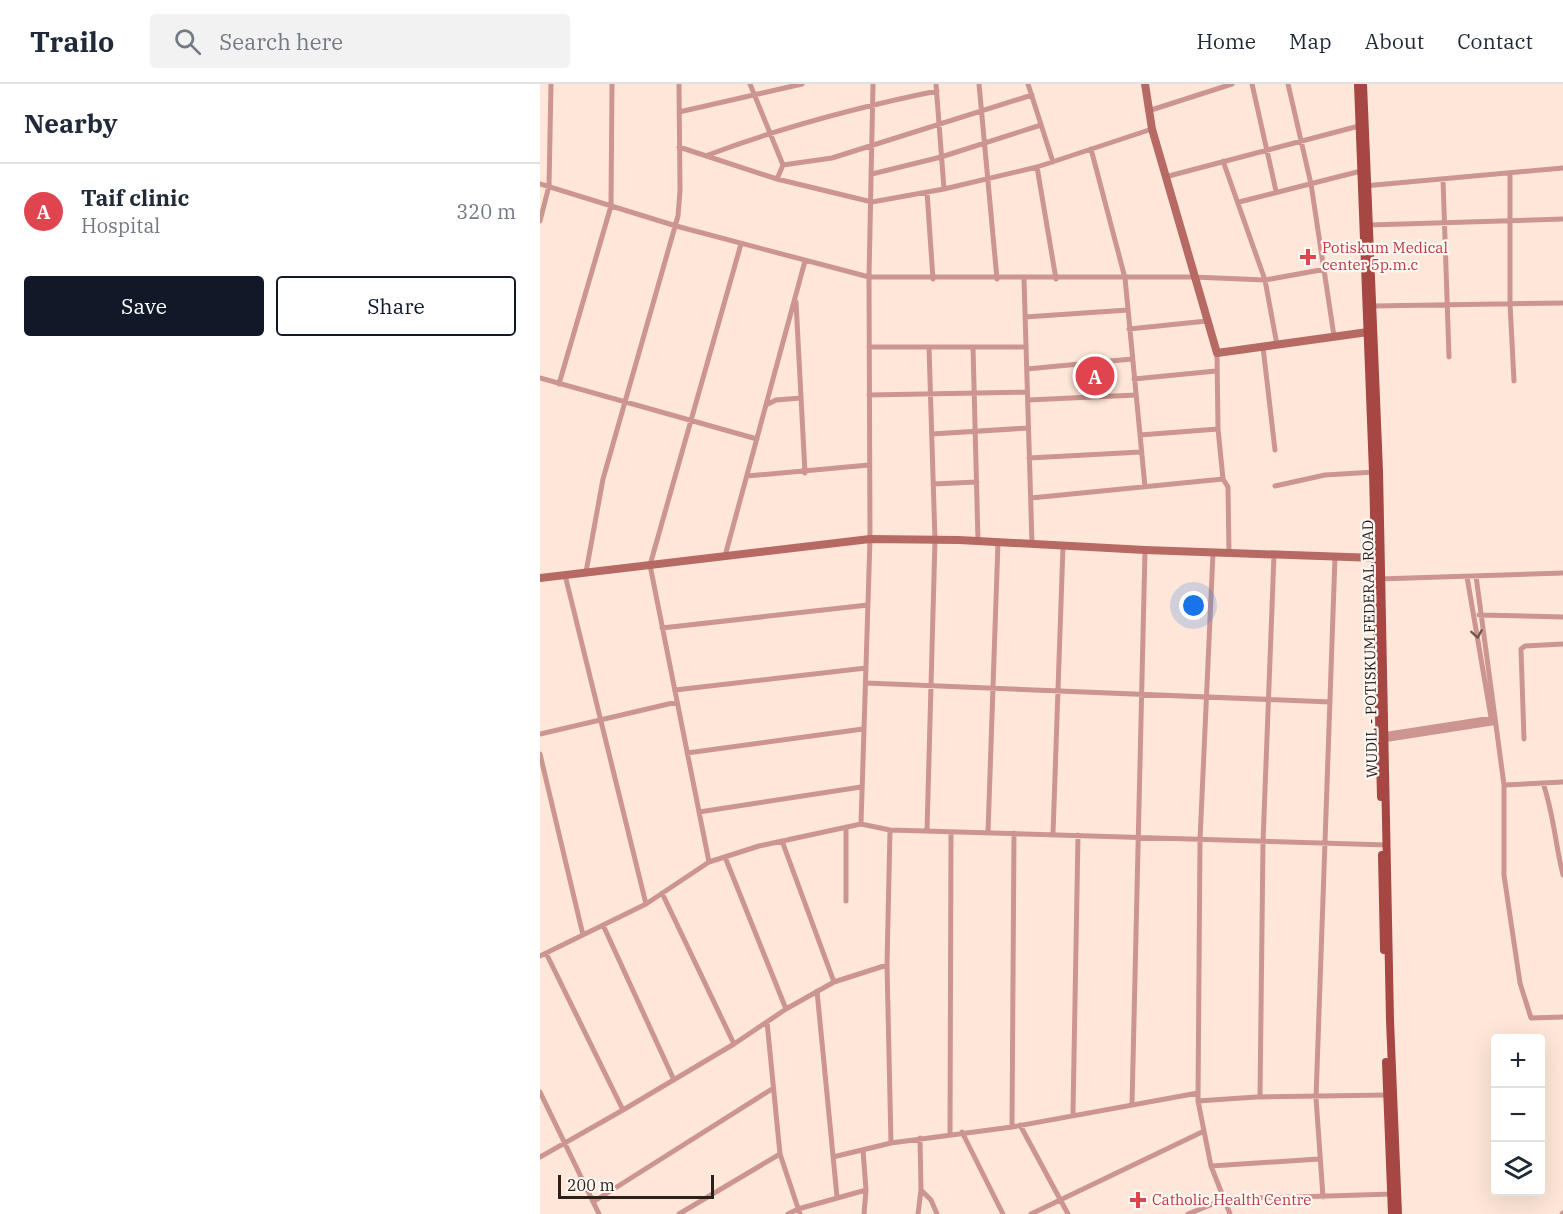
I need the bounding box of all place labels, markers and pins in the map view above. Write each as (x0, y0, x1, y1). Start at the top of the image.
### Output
place label: Potiskum Medical center 5p.m.c (1322, 238, 1448, 274)
marker: Potiskum Medical center 5p.m.c (1299, 248, 1317, 266)
pin: A (1076, 354, 1114, 398)
place label: Catholic Health Centre (1152, 1190, 1311, 1209)
marker: Catholic Health Centre (1129, 1191, 1147, 1209)

